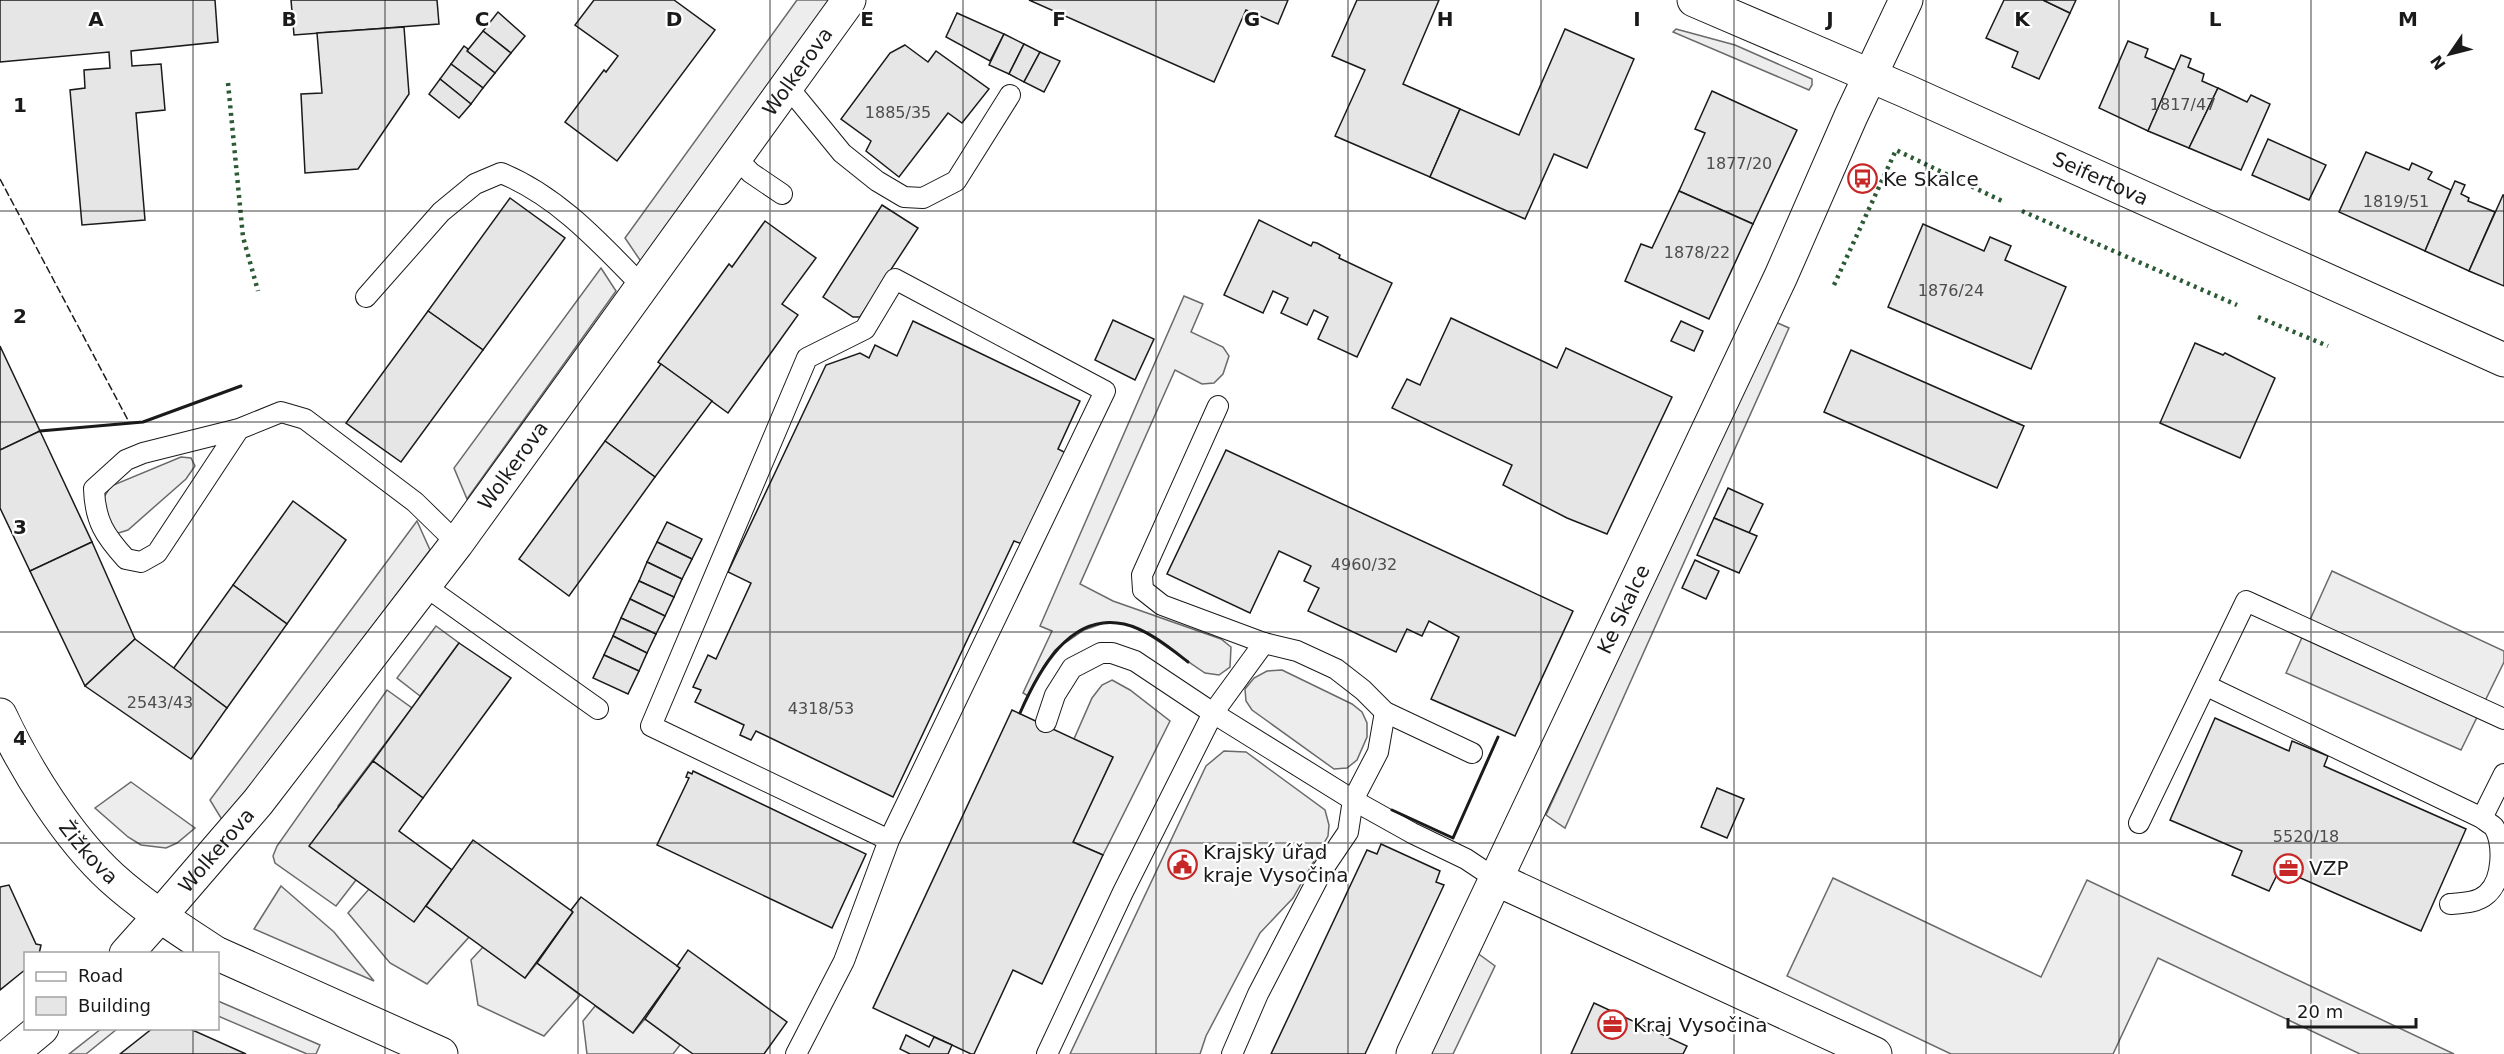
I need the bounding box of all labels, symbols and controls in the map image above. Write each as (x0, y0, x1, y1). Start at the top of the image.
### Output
text: A (88, 7, 104, 31)
text: B (281, 7, 297, 31)
text: C (475, 7, 489, 31)
text: D (666, 7, 682, 31)
text: E (860, 7, 874, 31)
text: F (1052, 7, 1066, 31)
text: G (1244, 7, 1260, 31)
text: H (1437, 7, 1453, 31)
text: I (1633, 7, 1641, 31)
text: J (1824, 7, 1834, 31)
text: K (2014, 7, 2031, 31)
text: L (2209, 7, 2222, 31)
text: M (2398, 7, 2418, 31)
street label: Wolkerova (757, 22, 838, 121)
north arrow (2420, 24, 2480, 84)
text: N (2427, 51, 2450, 73)
text: 1 (13, 93, 27, 117)
house number: 1817/47 (2150, 95, 2216, 114)
house number: 1885/35 (865, 103, 931, 122)
street label: Seifertova (2049, 147, 2152, 210)
house number: 1877/20 (1706, 154, 1772, 173)
bus stop icon: Ke Skalce (1846, 163, 1878, 195)
place label: Ke Skalce (1883, 167, 1979, 191)
house number: 1819/51 (2363, 192, 2429, 211)
house number: 1878/22 (1664, 243, 1730, 262)
house number: 1876/24 (1918, 281, 1984, 300)
text: 2 (13, 304, 27, 328)
street label: Wolkerova (473, 416, 553, 515)
text: 3 (13, 515, 27, 539)
house number: 4960/32 (1331, 555, 1397, 574)
street label: Ke Skalce (1592, 561, 1655, 658)
house number: 2543/43 (127, 693, 193, 712)
house number: 4318/53 (788, 699, 854, 718)
text: 4 (13, 726, 27, 750)
street label: Wolkerova (173, 803, 259, 897)
street label: Žižkova (54, 816, 123, 889)
house number: 5520/18 (2273, 827, 2339, 846)
place label: Krajský úřad kraje Vysočina (1203, 840, 1348, 887)
public building icon: Krajský úřad kraje Vysočina (1166, 848, 1198, 880)
office icon: VZP (2272, 852, 2304, 884)
place label: VZP (2309, 856, 2348, 880)
legend (24, 952, 219, 1030)
text: Road (78, 965, 123, 986)
scale bar (2288, 991, 2416, 1029)
text: Building (78, 995, 151, 1016)
text: 20 m (2297, 1001, 2343, 1022)
office icon: Kraj Vysočina (1596, 1009, 1628, 1041)
place label: Kraj Vysočina (1633, 1013, 1768, 1037)

